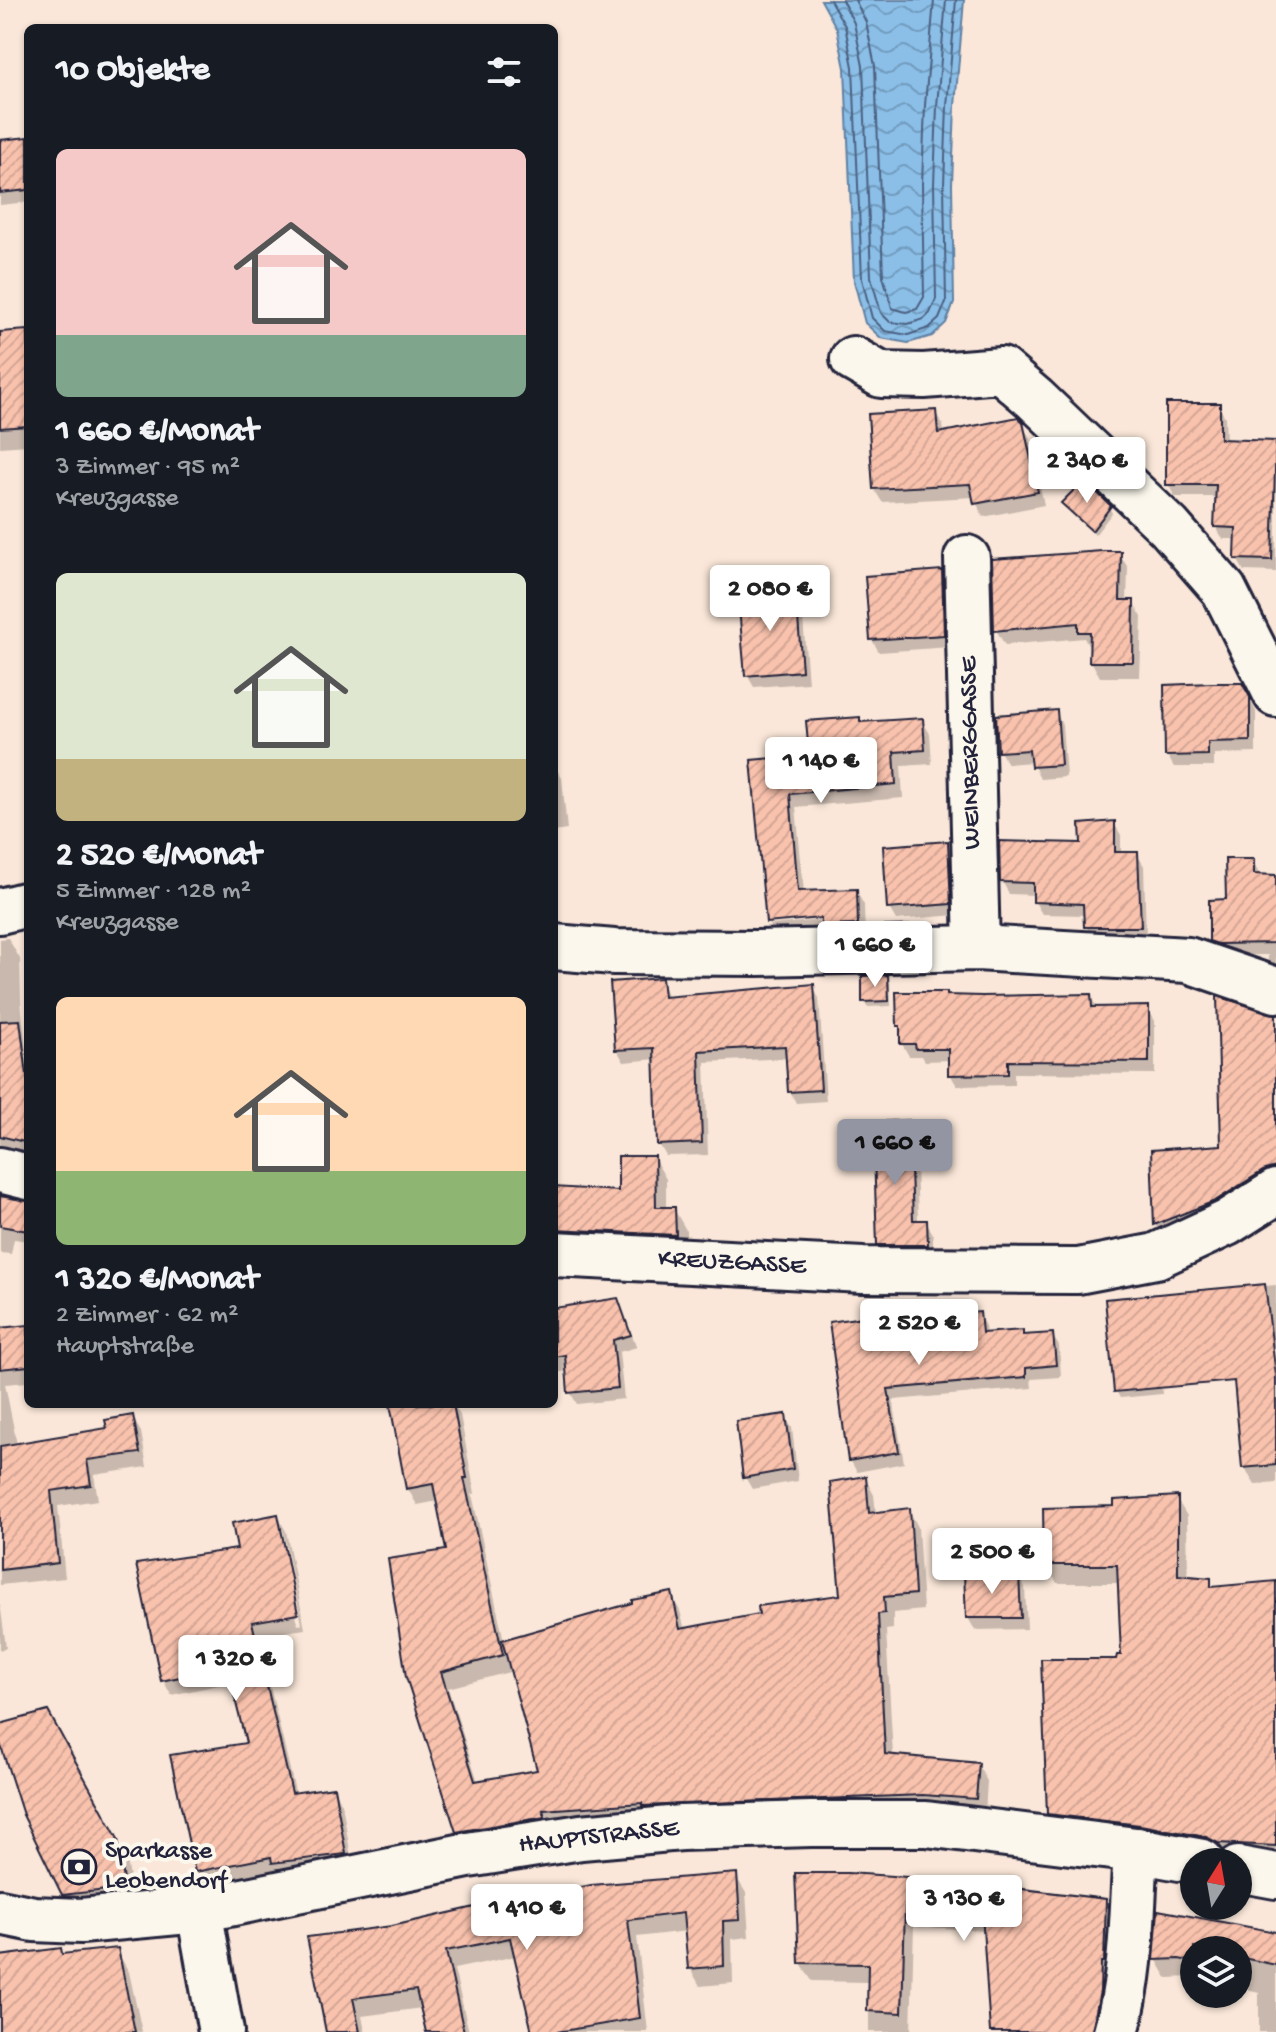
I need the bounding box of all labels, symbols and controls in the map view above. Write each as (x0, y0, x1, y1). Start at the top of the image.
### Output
icon: filters (482, 50, 526, 94)
text: 10 Objekte (56, 52, 210, 92)
icon: home (219, 201, 363, 345)
text: 1 660 €/Monat (56, 413, 258, 453)
pin: 2 340 € (1013, 437, 1161, 505)
text: 2 340 € (1046, 447, 1128, 478)
text: 3 Zimmer · 95 m² (56, 453, 240, 484)
text: Kreuzgasse (56, 484, 178, 515)
pin: 2 080 € (696, 565, 844, 633)
text: 2 080 € (728, 575, 812, 606)
icon: home (219, 625, 363, 769)
street label: WEINBERGGASSE (955, 655, 989, 850)
pin: 1 140 € (747, 737, 895, 805)
text: 1 140 € (783, 747, 859, 778)
text: 2 520 €/Monat (56, 837, 261, 877)
text: 5 Zimmer · 128 m² (56, 877, 251, 908)
text: Kreuzgasse (56, 908, 178, 939)
pin: 1 660 € (801, 921, 949, 989)
text: 1 660 € (835, 931, 915, 962)
icon: home (219, 1049, 363, 1193)
pin: 1 660 € (821, 1119, 969, 1187)
text: 1 660 € (855, 1129, 935, 1160)
street label: KREUZGASSE (657, 1245, 808, 1283)
text: 1 320 €/Monat (56, 1261, 258, 1301)
pin: 2 520 € (845, 1299, 993, 1367)
text: 2 Zimmer · 62 m² (56, 1301, 238, 1332)
text: 2 520 € (878, 1309, 960, 1340)
text: Hauptstraße (56, 1332, 194, 1363)
pin: 2 500 € (918, 1528, 1066, 1596)
text: 2 500 € (950, 1538, 1034, 1569)
pin: 1 320 € (162, 1635, 310, 1703)
text: 1 320 € (196, 1645, 276, 1676)
street label: HAUPTSTRASSE (517, 1814, 681, 1862)
place label: Sparkasse Leobendorf (105, 1837, 229, 1898)
bank icon: Sparkasse Leobendorf (60, 1848, 98, 1886)
north arrow (1180, 1848, 1252, 1920)
map controls (1180, 1848, 1252, 2008)
pin: 3 130 € (890, 1875, 1038, 1943)
pin: 1 410 € (453, 1884, 601, 1952)
text: 3 130 € (924, 1885, 1004, 1916)
text: 1 410 € (489, 1894, 565, 1925)
button: layers (1180, 1936, 1252, 2008)

